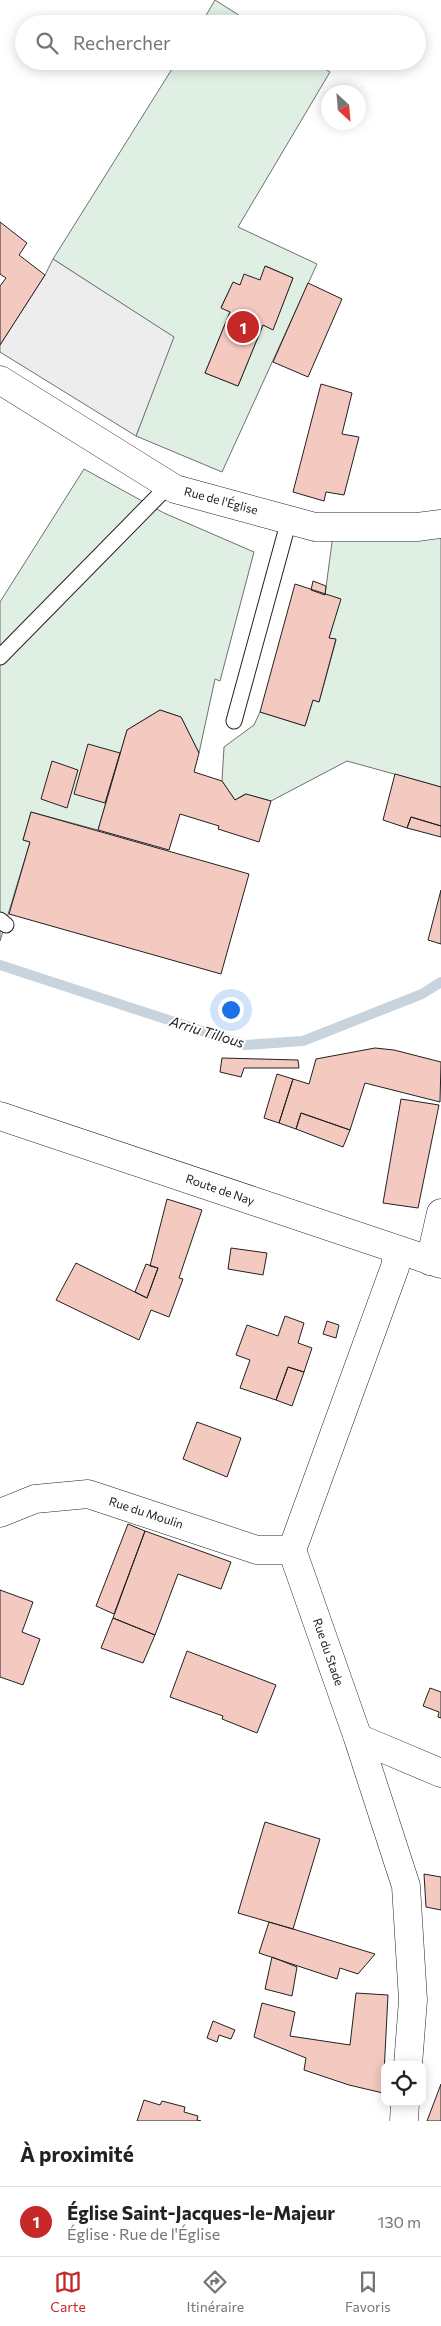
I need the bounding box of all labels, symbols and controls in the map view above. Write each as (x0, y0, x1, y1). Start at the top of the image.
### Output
search box (15, 15, 426, 70)
icon: search (33, 29, 61, 57)
text: Rechercher (73, 31, 171, 54)
north arrow (321, 85, 366, 130)
pin: 1 (227, 308, 259, 346)
street label: Rue de l'Église (183, 483, 260, 517)
your location (218, 997, 244, 1023)
water label: Arriu Tillous (167, 1012, 247, 1051)
street label: Route de Nay (184, 1171, 257, 1207)
street label: Rue du Moulin (107, 1493, 185, 1531)
street label: Rue du Stade (311, 1616, 347, 1687)
map controls (381, 2061, 426, 2106)
button: locate (381, 2061, 426, 2106)
text: À proximité (20, 2141, 134, 2166)
text: Église Saint-Jacques-le-Majeur (67, 2201, 335, 2224)
text: 1 (32, 2212, 40, 2231)
text: 130 m (378, 2212, 421, 2231)
text: Église · Rue de l'Église (67, 2224, 220, 2243)
tab: Carte (50, 2268, 86, 2315)
tab: Itinéraire (186, 2268, 244, 2315)
tab: Favoris (345, 2268, 391, 2315)

